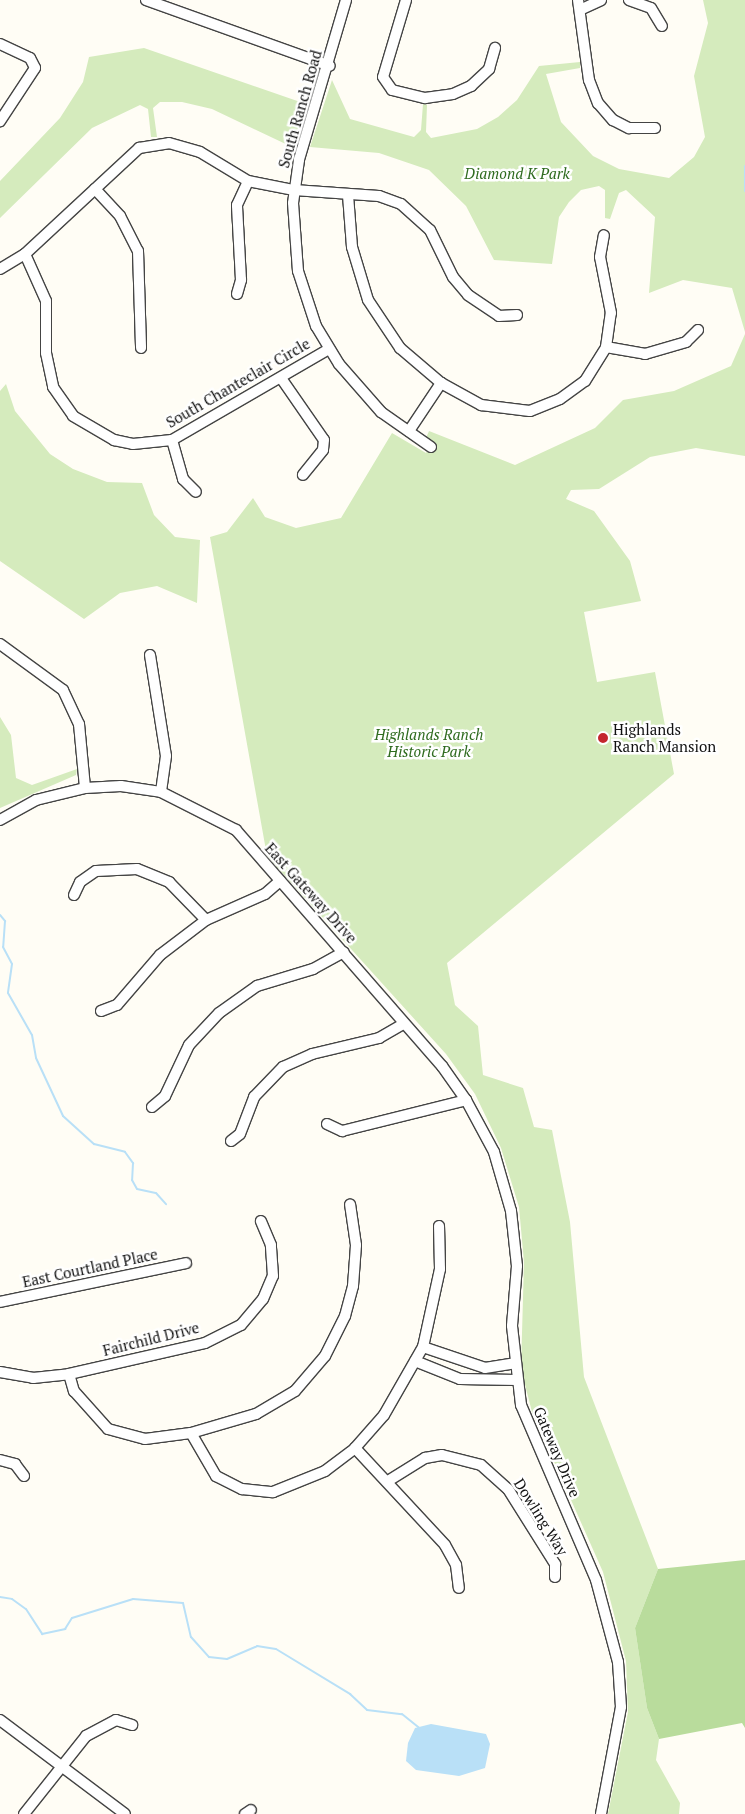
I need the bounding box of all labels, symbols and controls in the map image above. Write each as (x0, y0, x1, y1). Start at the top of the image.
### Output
street label: South Ranch Road (275, 48, 325, 170)
park label: Diamond K Park (464, 165, 570, 183)
street label: South Chanteclair Circle (163, 334, 313, 432)
place label: Highlands Ranch Mansion (613, 720, 716, 755)
park label: Highlands Ranch Historic Park (375, 725, 483, 760)
marker: Highlands Ranch Mansion (597, 732, 609, 744)
street label: East Gateway Drive (261, 839, 361, 947)
street label: East Courtland Place (21, 1245, 159, 1291)
street label: Fairchild Drive (101, 1318, 201, 1360)
street label: Gateway Drive (530, 1404, 584, 1500)
street label: Dowling Way (510, 1475, 572, 1559)

